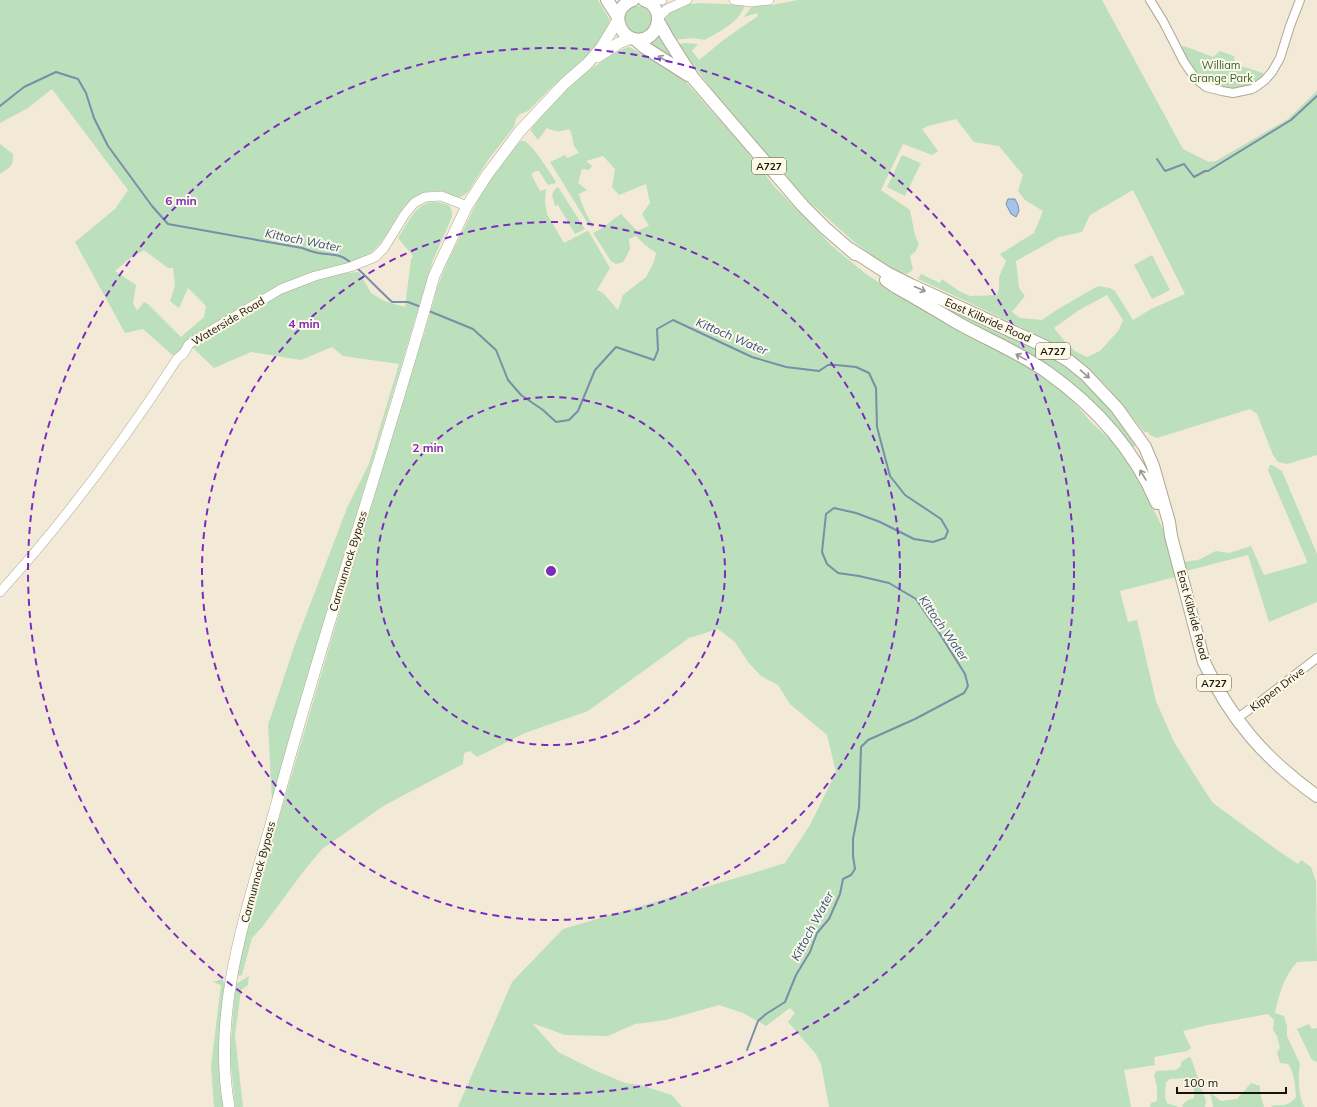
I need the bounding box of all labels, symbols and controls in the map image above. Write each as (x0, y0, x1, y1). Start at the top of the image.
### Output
one-way arrow (658, 54, 670, 62)
park label: William Grange Park (1189, 58, 1253, 85)
road number: A727 (752, 158, 786, 174)
text: 6 min (165, 193, 197, 208)
water label: Kittoch Water (264, 225, 343, 255)
one-way arrow (914, 286, 926, 293)
street label: Waterside Road (189, 294, 267, 348)
street label: East Kilbride Road (943, 295, 1033, 345)
water label: Kittoch Water (694, 314, 771, 358)
text: 4 min (288, 316, 320, 331)
road number: A727 (1036, 343, 1070, 359)
one-way arrow (1016, 352, 1028, 360)
one-way arrow (1080, 370, 1090, 379)
text: 2 min (412, 440, 444, 455)
one-way arrow (1138, 469, 1146, 481)
street label: Carmunnock Bypass (326, 509, 370, 613)
centre of rings (544, 564, 558, 578)
street label: East Kilbride Road (1174, 568, 1212, 662)
water label: Kittoch Water (916, 592, 972, 664)
street label: Kippen Drive (1247, 664, 1307, 714)
road number: A727 (1197, 675, 1231, 691)
street label: Carmunnock Bypass (238, 820, 278, 924)
water label: Kittoch Water (787, 888, 837, 963)
scale bar (1177, 1069, 1286, 1095)
text: 100 m (1183, 1075, 1218, 1090)

